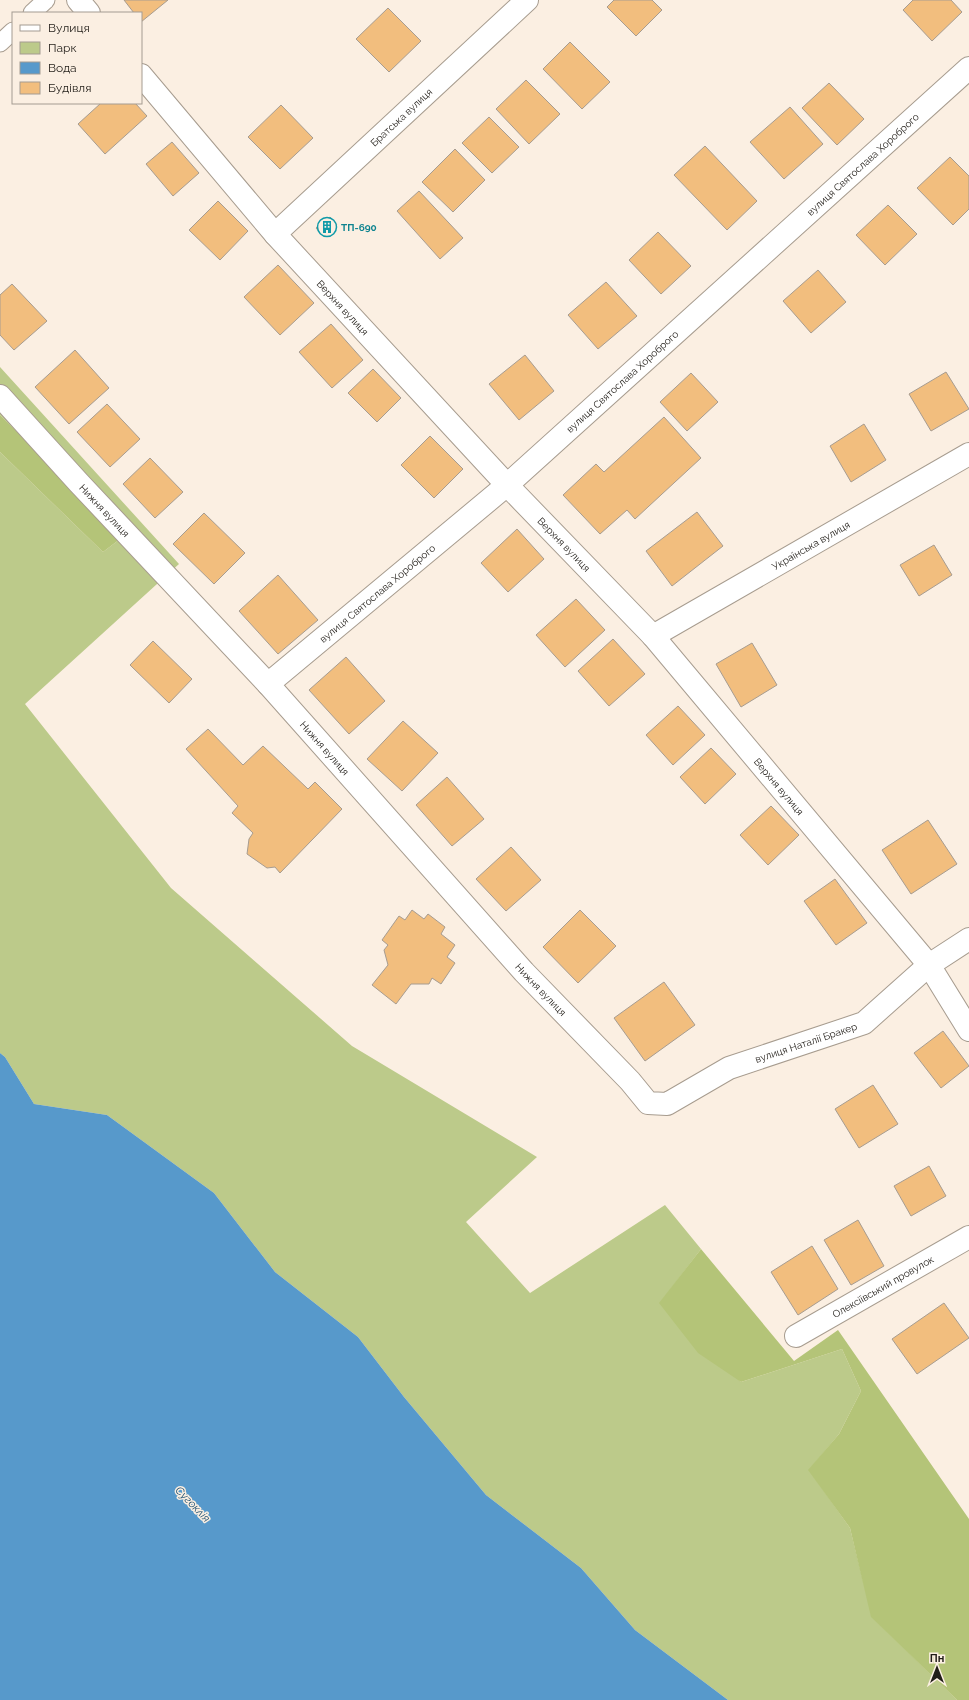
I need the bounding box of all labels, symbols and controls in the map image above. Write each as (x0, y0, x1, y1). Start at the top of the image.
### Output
legend (12, 12, 142, 104)
text: Вулиця (48, 21, 90, 35)
text: Парк (48, 41, 77, 55)
text: Вода (48, 61, 77, 75)
text: Будівля (48, 81, 91, 95)
street label: Братська вулиця (368, 86, 434, 149)
street label: вулиця Святослава Хороброго (805, 111, 921, 218)
building icon: ТП-690 (316, 216, 338, 238)
place label: ТП-690 (341, 222, 377, 233)
street label: Верхня вулиця (314, 278, 371, 338)
street label: вулиця Святослава Хороброго (564, 328, 681, 435)
street label: Нижня вулиця (77, 482, 132, 539)
street label: Верхня вулиця (535, 515, 592, 574)
street label: Українська вулиця (770, 519, 852, 572)
street label: вулиця Святослава Хороброго (318, 542, 437, 645)
street label: Нижня вулиця (298, 719, 351, 777)
street label: Верхня вулиця (752, 756, 806, 817)
street label: Нижня вулиця (513, 961, 568, 1018)
street label: вулиця Наталії Бракер (754, 1021, 858, 1065)
street label: Олексіївський провулок (830, 1253, 936, 1320)
water label: Сугоклія (172, 1484, 213, 1525)
north arrow (917, 1648, 957, 1688)
text: Пн (930, 1652, 944, 1665)

